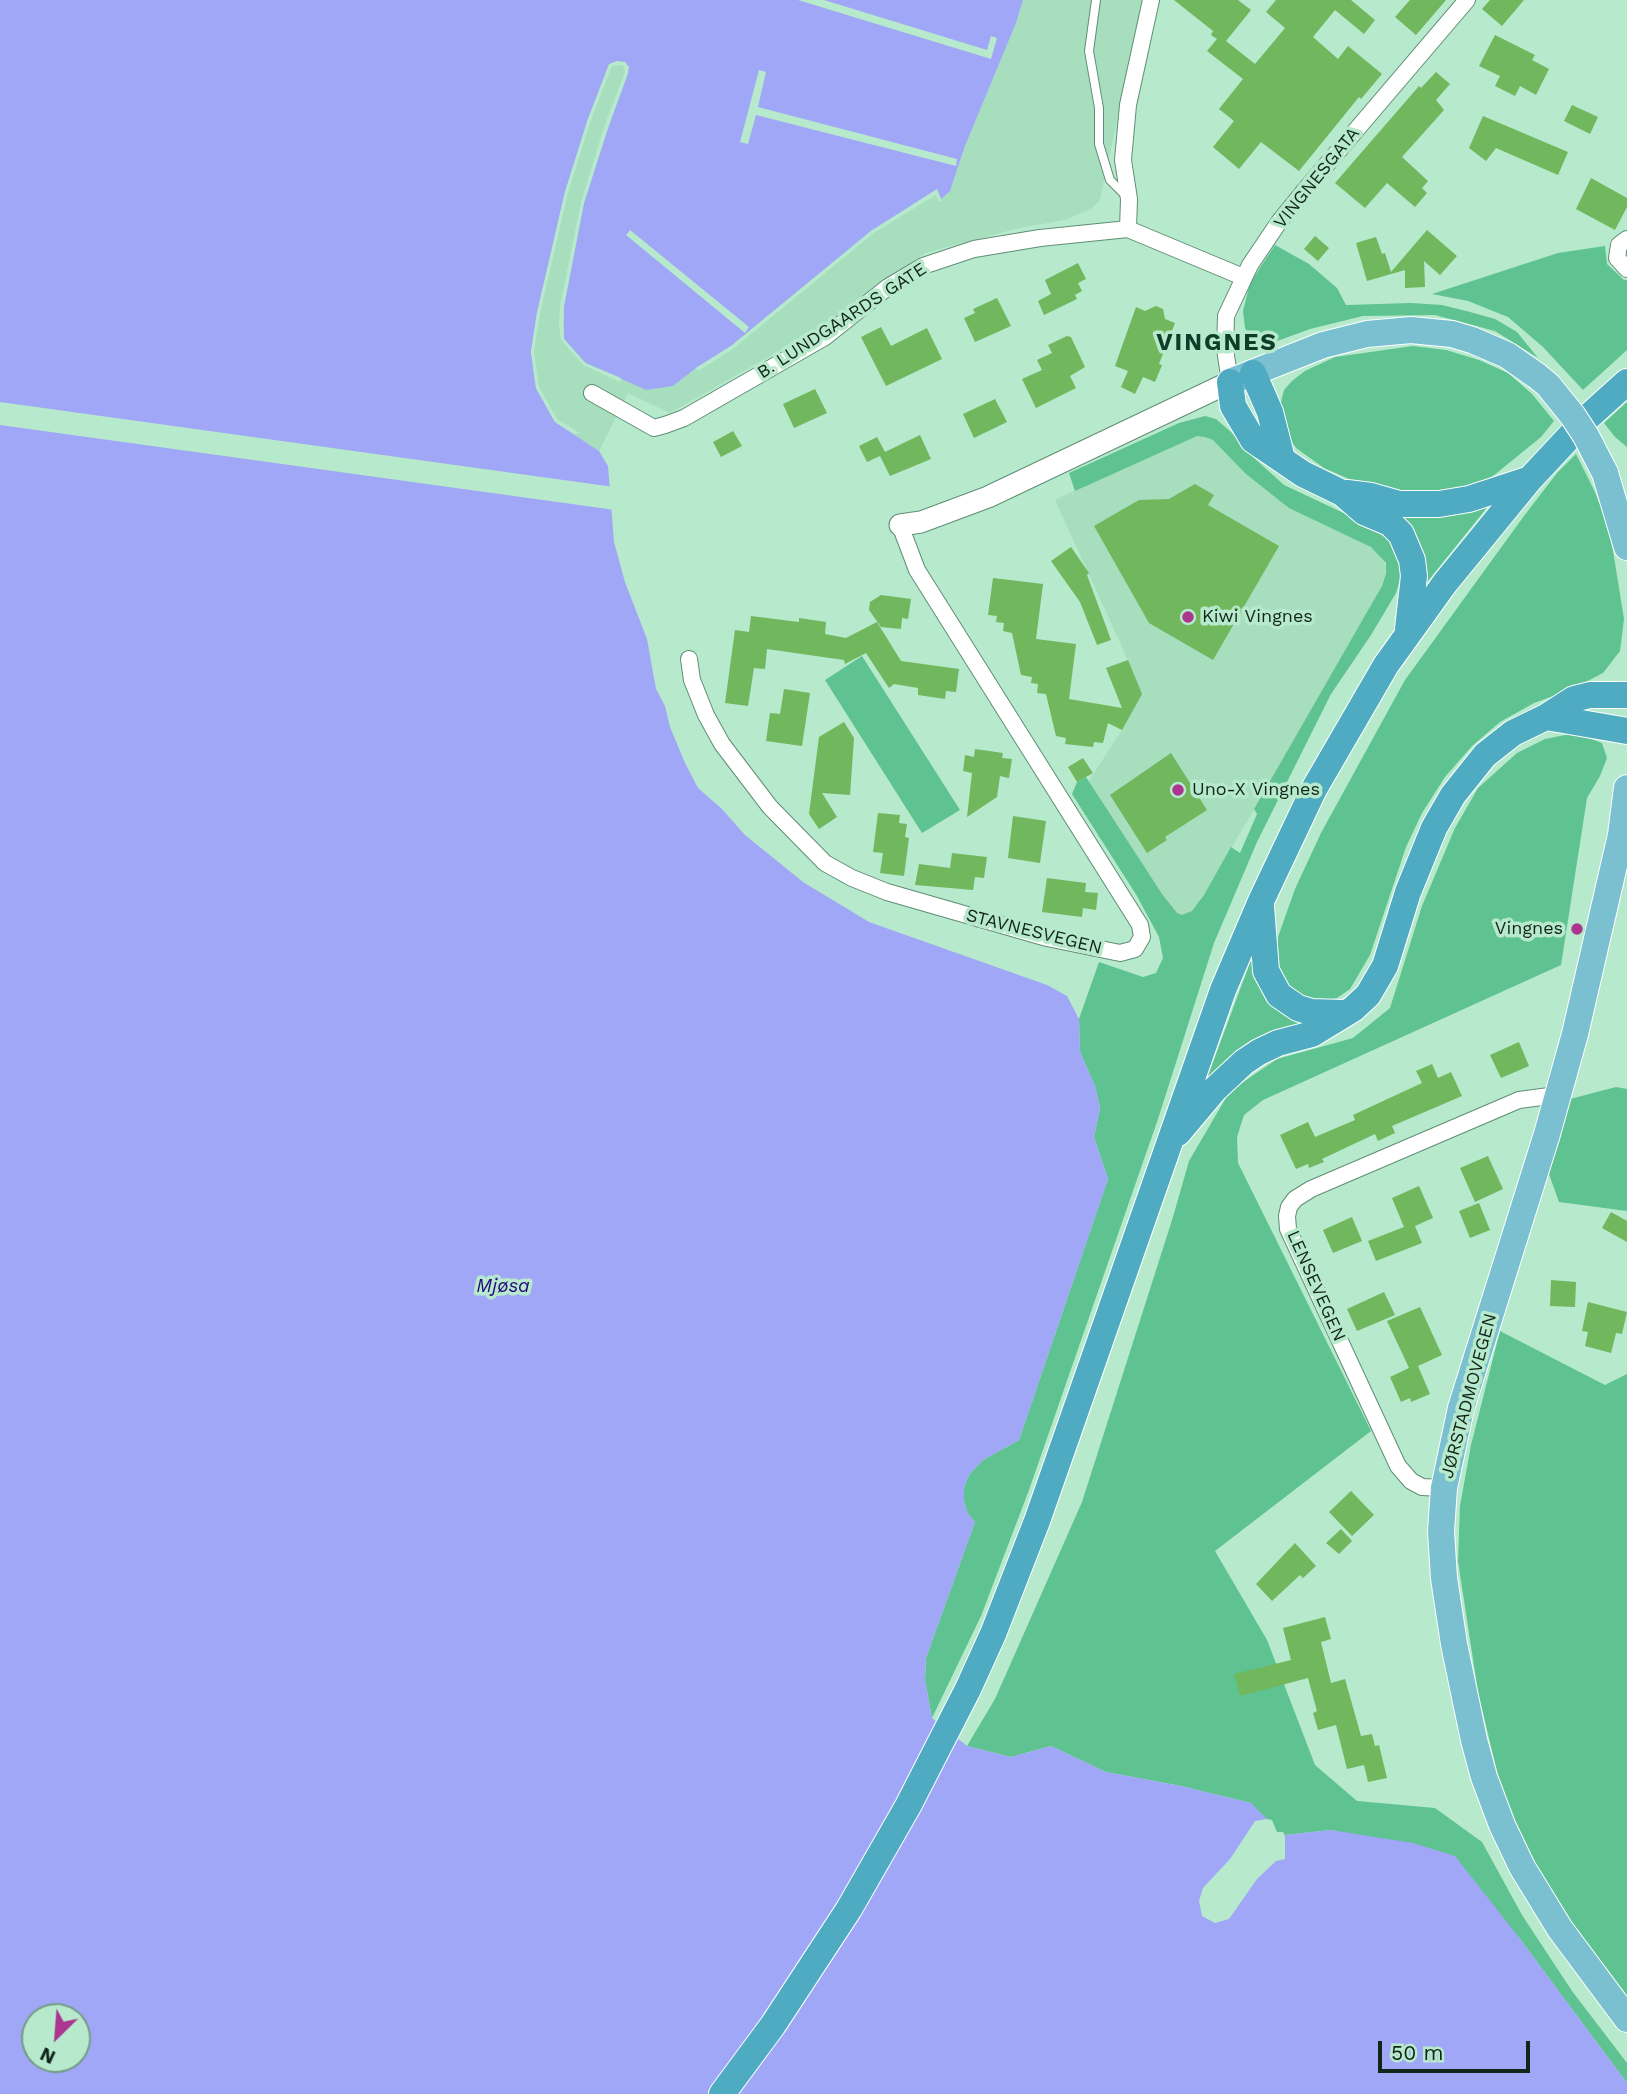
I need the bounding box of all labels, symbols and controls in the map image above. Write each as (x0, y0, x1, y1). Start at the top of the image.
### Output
street label: VINGNESGATA (1270, 123, 1364, 233)
street label: B. LUNDGAARDS GATE (753, 258, 931, 384)
district label: VINGNES (1157, 329, 1277, 357)
place label: Kiwi Vingnes (1202, 606, 1313, 628)
marker: Kiwi Vingnes (1180, 609, 1196, 625)
place label: Uno-X Vingnes (1192, 779, 1320, 801)
marker: Uno-X Vingnes (1170, 782, 1186, 798)
street label: STAVNESVEGEN (964, 905, 1104, 959)
place label: Vingnes (1495, 918, 1563, 940)
marker: Vingnes (1569, 921, 1585, 937)
street label: LENSEVEGEN (1282, 1227, 1350, 1345)
water label: Mjøsa (476, 1275, 530, 1297)
street label: JØRSTADMOVEGEN (1437, 1311, 1501, 1481)
north arrow (21, 2003, 91, 2073)
scale bar (1382, 2028, 1534, 2072)
text: 50 m (1391, 2040, 1443, 2065)
text: N (37, 2042, 59, 2069)

